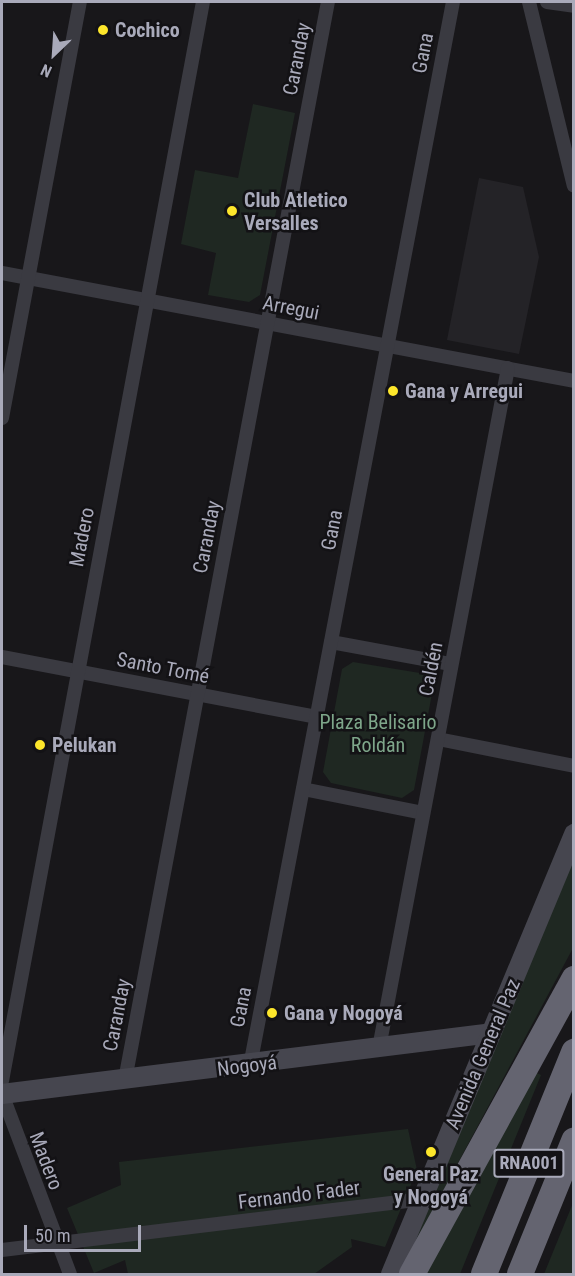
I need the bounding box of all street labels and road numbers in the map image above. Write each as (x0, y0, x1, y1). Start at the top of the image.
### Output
street label: Caranday (278, 21, 316, 97)
street label: Gana (407, 31, 439, 75)
street label: Arregui (261, 291, 321, 325)
street label: Caranday (188, 499, 226, 575)
street label: Madero (65, 505, 99, 569)
street label: Gana (316, 508, 348, 552)
street label: Caldén (414, 640, 448, 698)
street label: Santo Tomé (115, 647, 211, 689)
street label: Avenida General Paz (440, 975, 526, 1133)
street label: Caranday (98, 977, 136, 1053)
street label: Gana (225, 985, 257, 1029)
street label: Nogoyá (216, 1050, 278, 1082)
street label: Madero (24, 1129, 68, 1193)
road number: RNA001 (493, 1148, 565, 1178)
street label: Fernando Fader (237, 1176, 361, 1214)

